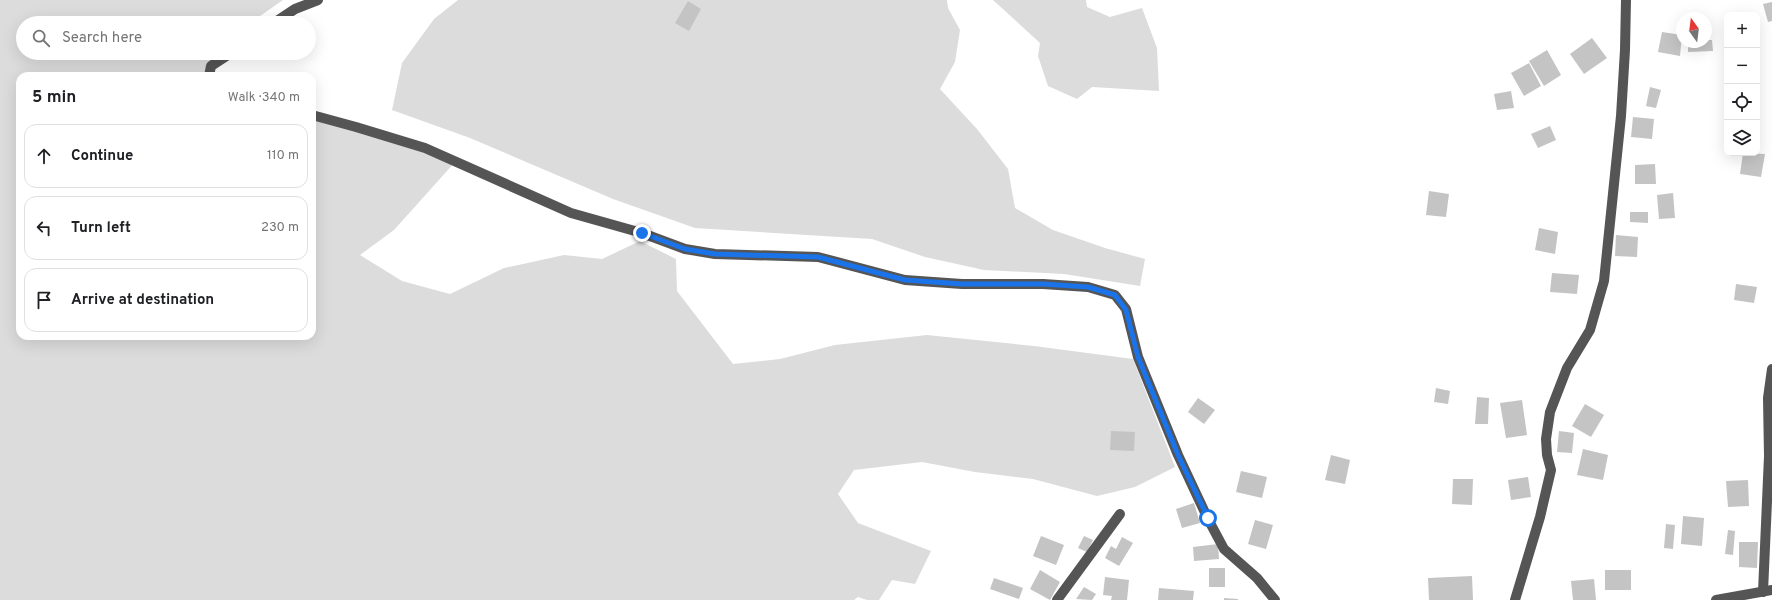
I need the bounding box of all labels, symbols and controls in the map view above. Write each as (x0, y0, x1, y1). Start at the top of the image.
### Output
north arrow (1676, 12, 1712, 48)
map controls (1724, 12, 1760, 156)
button: + (1724, 12, 1760, 48)
search box (16, 16, 316, 60)
icon: search (30, 27, 52, 49)
text: Search here (62, 29, 142, 48)
button: − (1724, 48, 1760, 84)
button: locate (1724, 84, 1760, 120)
text: 5 min (32, 87, 76, 109)
text: Walk · 340 m (228, 90, 300, 106)
button: layers (1724, 120, 1760, 156)
icon: ahead (33, 145, 55, 167)
text: Continue (71, 147, 133, 166)
text: 110 m (267, 148, 299, 164)
icon: left (33, 217, 55, 239)
text: Turn left (71, 219, 131, 238)
text: 230 m (261, 220, 299, 236)
route end (633, 224, 651, 242)
icon: arrive (33, 289, 55, 311)
text: Arrive at destination (71, 291, 214, 310)
route start (1199, 509, 1217, 527)

